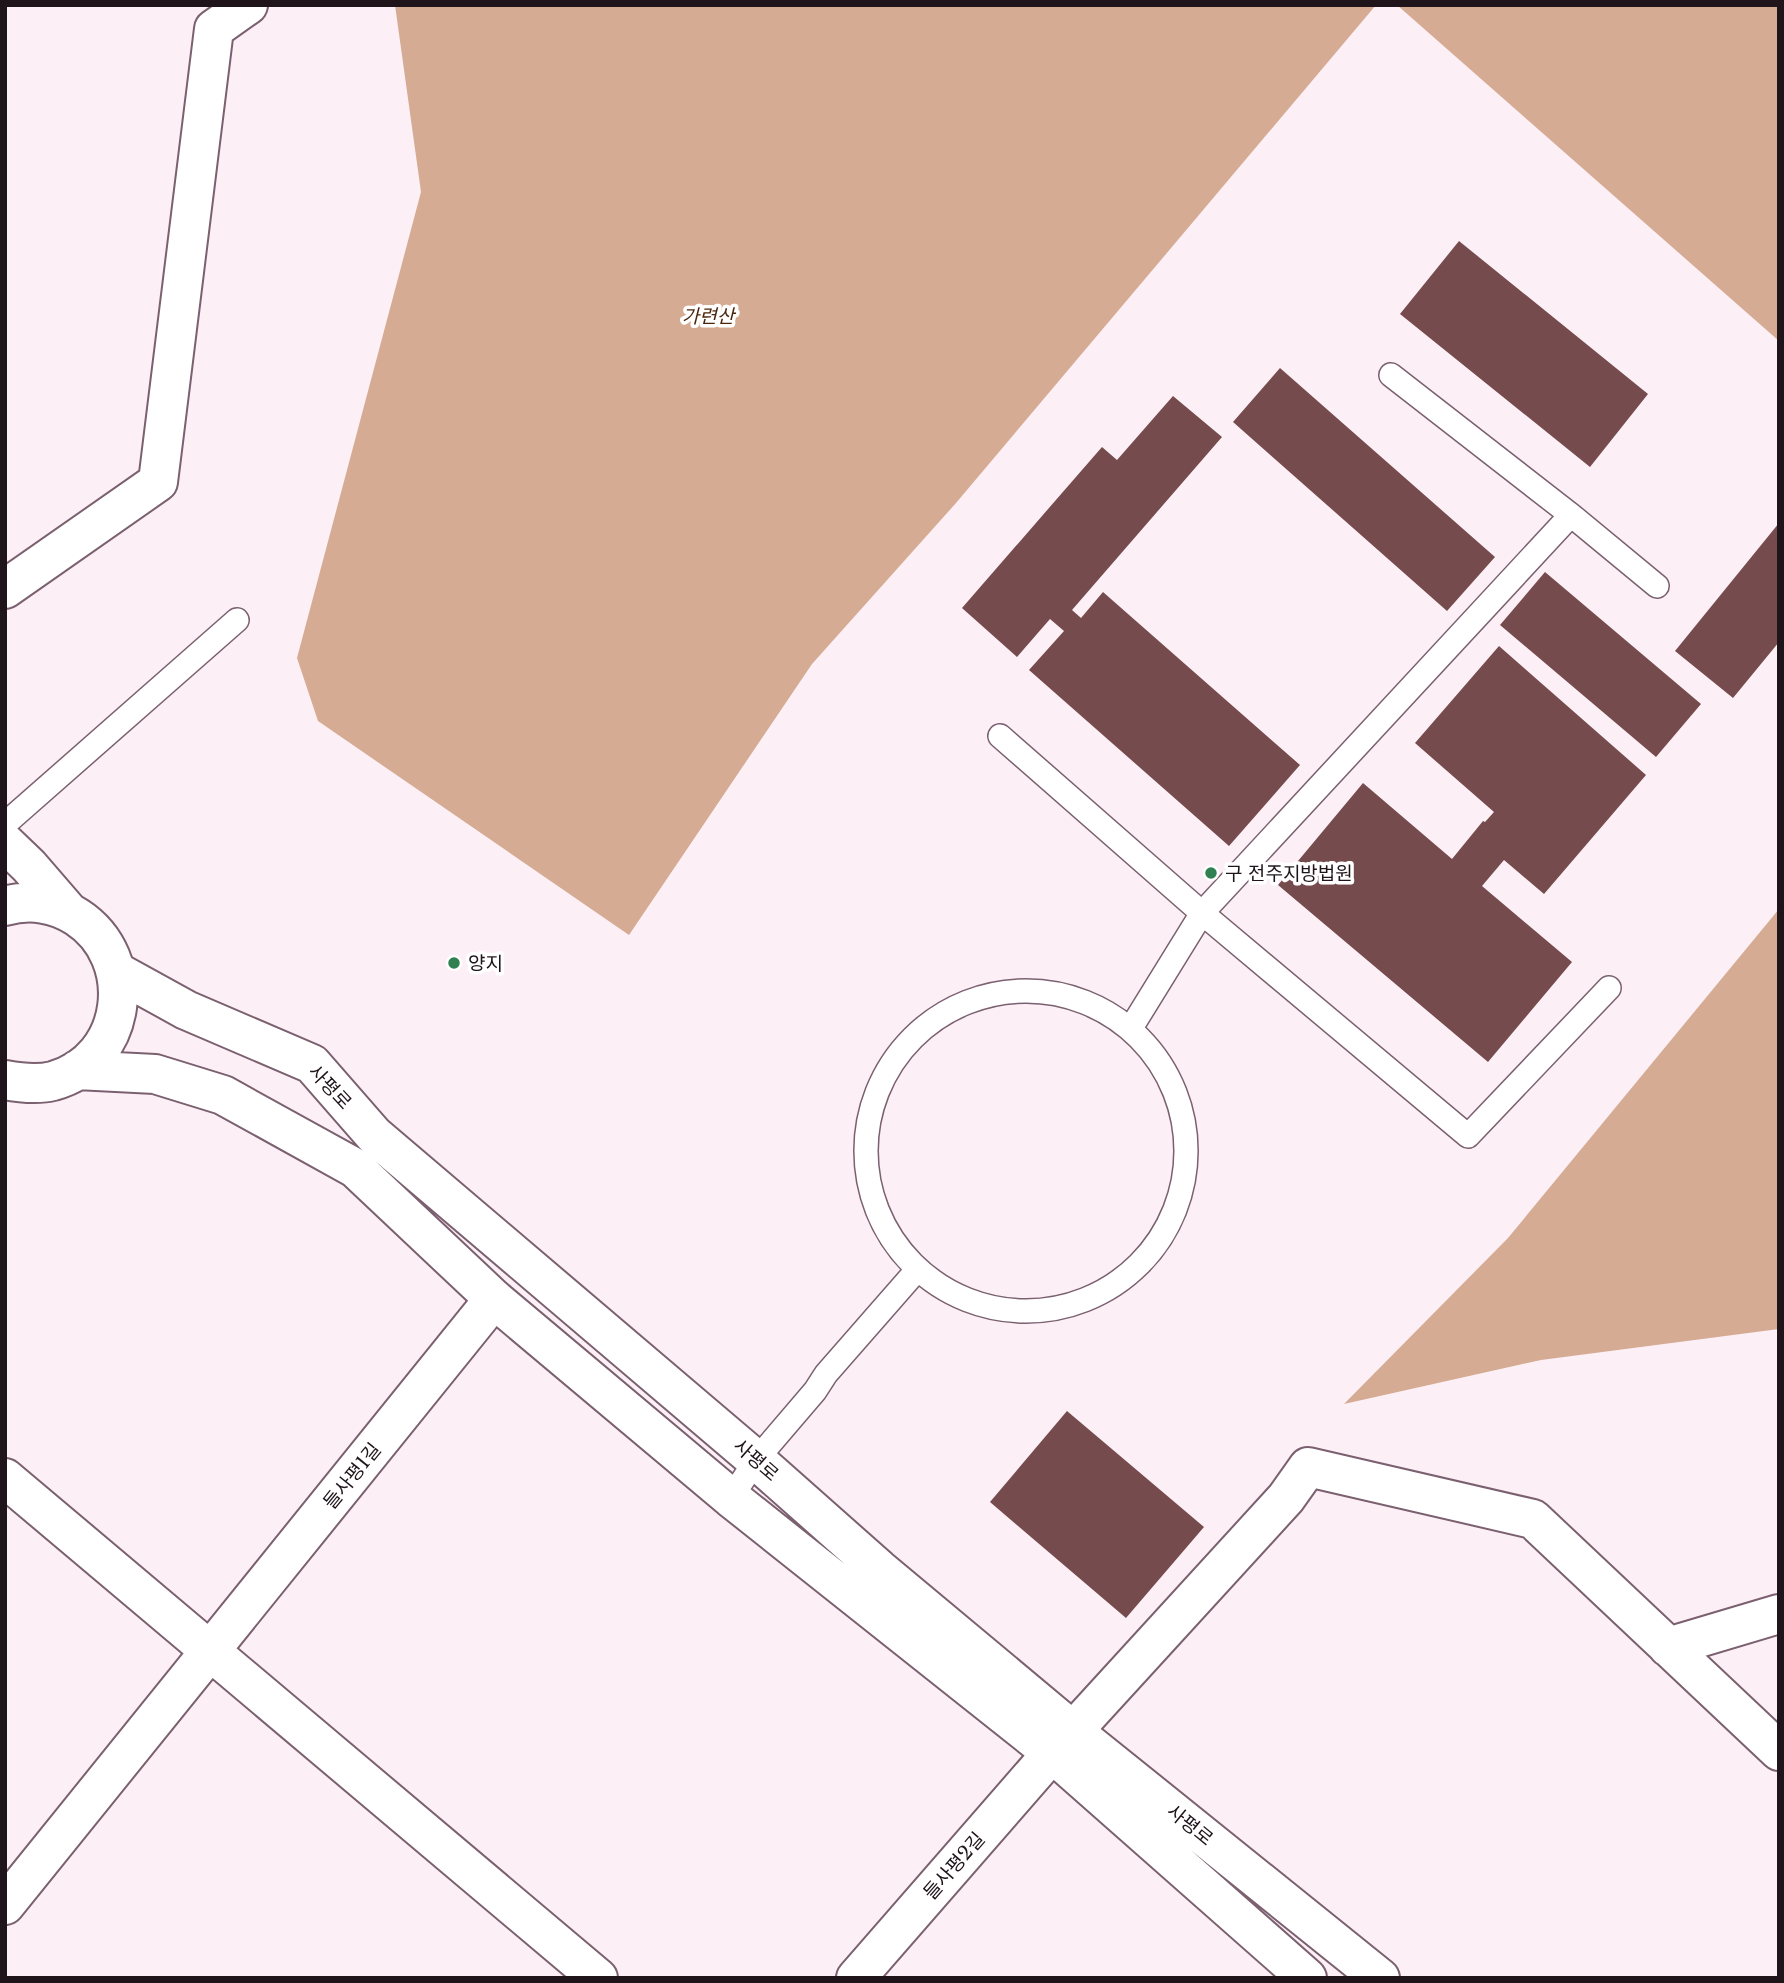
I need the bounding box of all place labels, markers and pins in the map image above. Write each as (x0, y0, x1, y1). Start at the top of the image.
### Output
place label: 구 전주지방법원 (1225, 862, 1353, 885)
marker: 구 전주지방법원 (1203, 865, 1219, 881)
place label: 양지 (468, 952, 503, 975)
marker: 양지 (446, 955, 462, 971)

